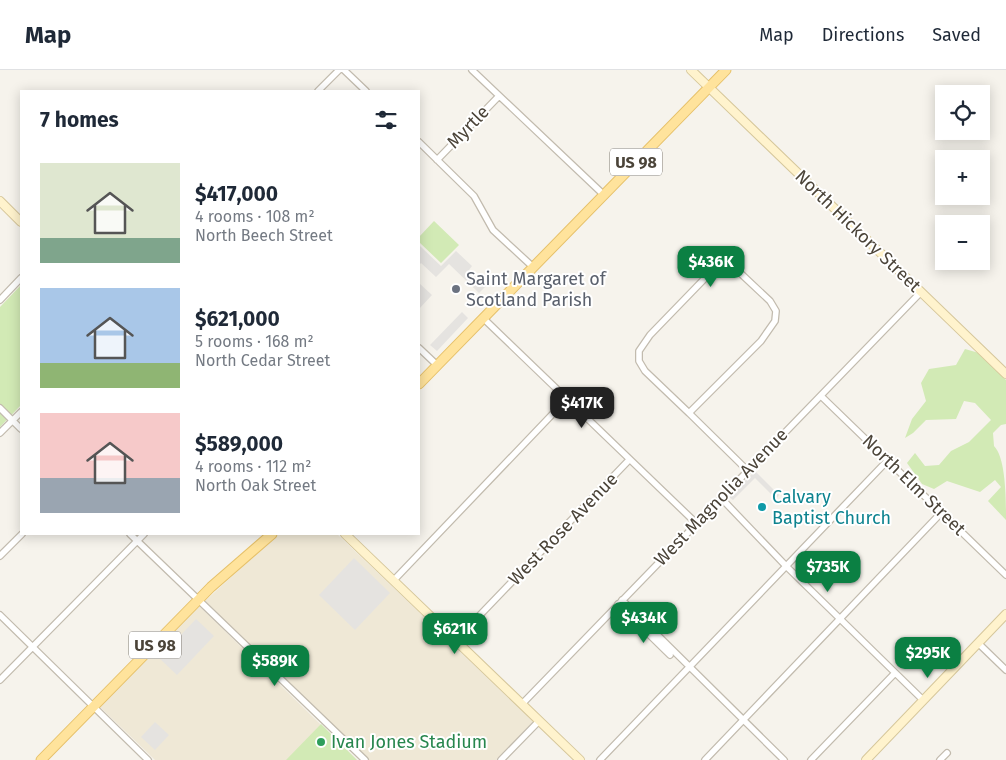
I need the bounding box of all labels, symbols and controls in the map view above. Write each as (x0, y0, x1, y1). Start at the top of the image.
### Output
text: Map (25, 21, 71, 49)
text: Map (759, 24, 794, 46)
text: Directions (822, 24, 904, 46)
text: Saved (932, 24, 981, 46)
map controls (935, 85, 990, 270)
button: locate (935, 85, 990, 140)
street label: Myrtle (442, 101, 494, 153)
icon: filters (372, 106, 400, 134)
text: 7 homes (40, 107, 119, 133)
road number: US 98 (610, 148, 662, 175)
button: + (935, 150, 990, 205)
street label: North Hickory Street (790, 165, 926, 297)
text: $417,000 (195, 181, 278, 207)
icon: home (80, 183, 140, 243)
text: 4 rooms · 108 m² (195, 207, 315, 226)
button: − (935, 215, 990, 270)
text: North Beech Street (195, 226, 333, 245)
pin: $436K (676, 246, 746, 288)
text: $436K (688, 252, 734, 271)
place label: Saint Margaret of Scotland Parish (466, 268, 608, 311)
marker: Saint Margaret of Scotland Parish (450, 283, 462, 295)
text: $621,000 (195, 306, 280, 332)
icon: home (80, 308, 140, 368)
text: 5 rooms · 168 m² (195, 332, 314, 351)
text: North Cedar Street (195, 351, 330, 370)
pin: $417K (547, 386, 617, 429)
text: $417K (561, 393, 603, 412)
street label: West Magnolia Avenue (650, 424, 792, 570)
street label: North Elm Street (858, 430, 971, 540)
text: $589,000 (195, 431, 283, 457)
icon: home (80, 433, 140, 493)
text: 4 rooms · 112 m² (195, 457, 311, 476)
street label: West Rose Avenue (504, 468, 622, 590)
text: North Oak Street (195, 476, 316, 495)
place label: Calvary Baptist Church (772, 486, 891, 529)
marker: Calvary Baptist Church (756, 501, 768, 513)
pin: $735K (793, 550, 863, 593)
text: $735K (807, 557, 849, 576)
pin: $434K (609, 602, 679, 644)
text: $434K (621, 608, 667, 627)
pin: $621K (420, 612, 490, 655)
text: $621K (433, 619, 477, 638)
road number: US 98 (129, 632, 181, 658)
pin: $295K (893, 636, 963, 679)
text: $295K (906, 643, 950, 662)
pin: $589K (240, 644, 310, 687)
text: $589K (252, 651, 298, 670)
place label: Ivan Jones Stadium (331, 731, 487, 753)
marker: Ivan Jones Stadium (315, 736, 327, 748)

